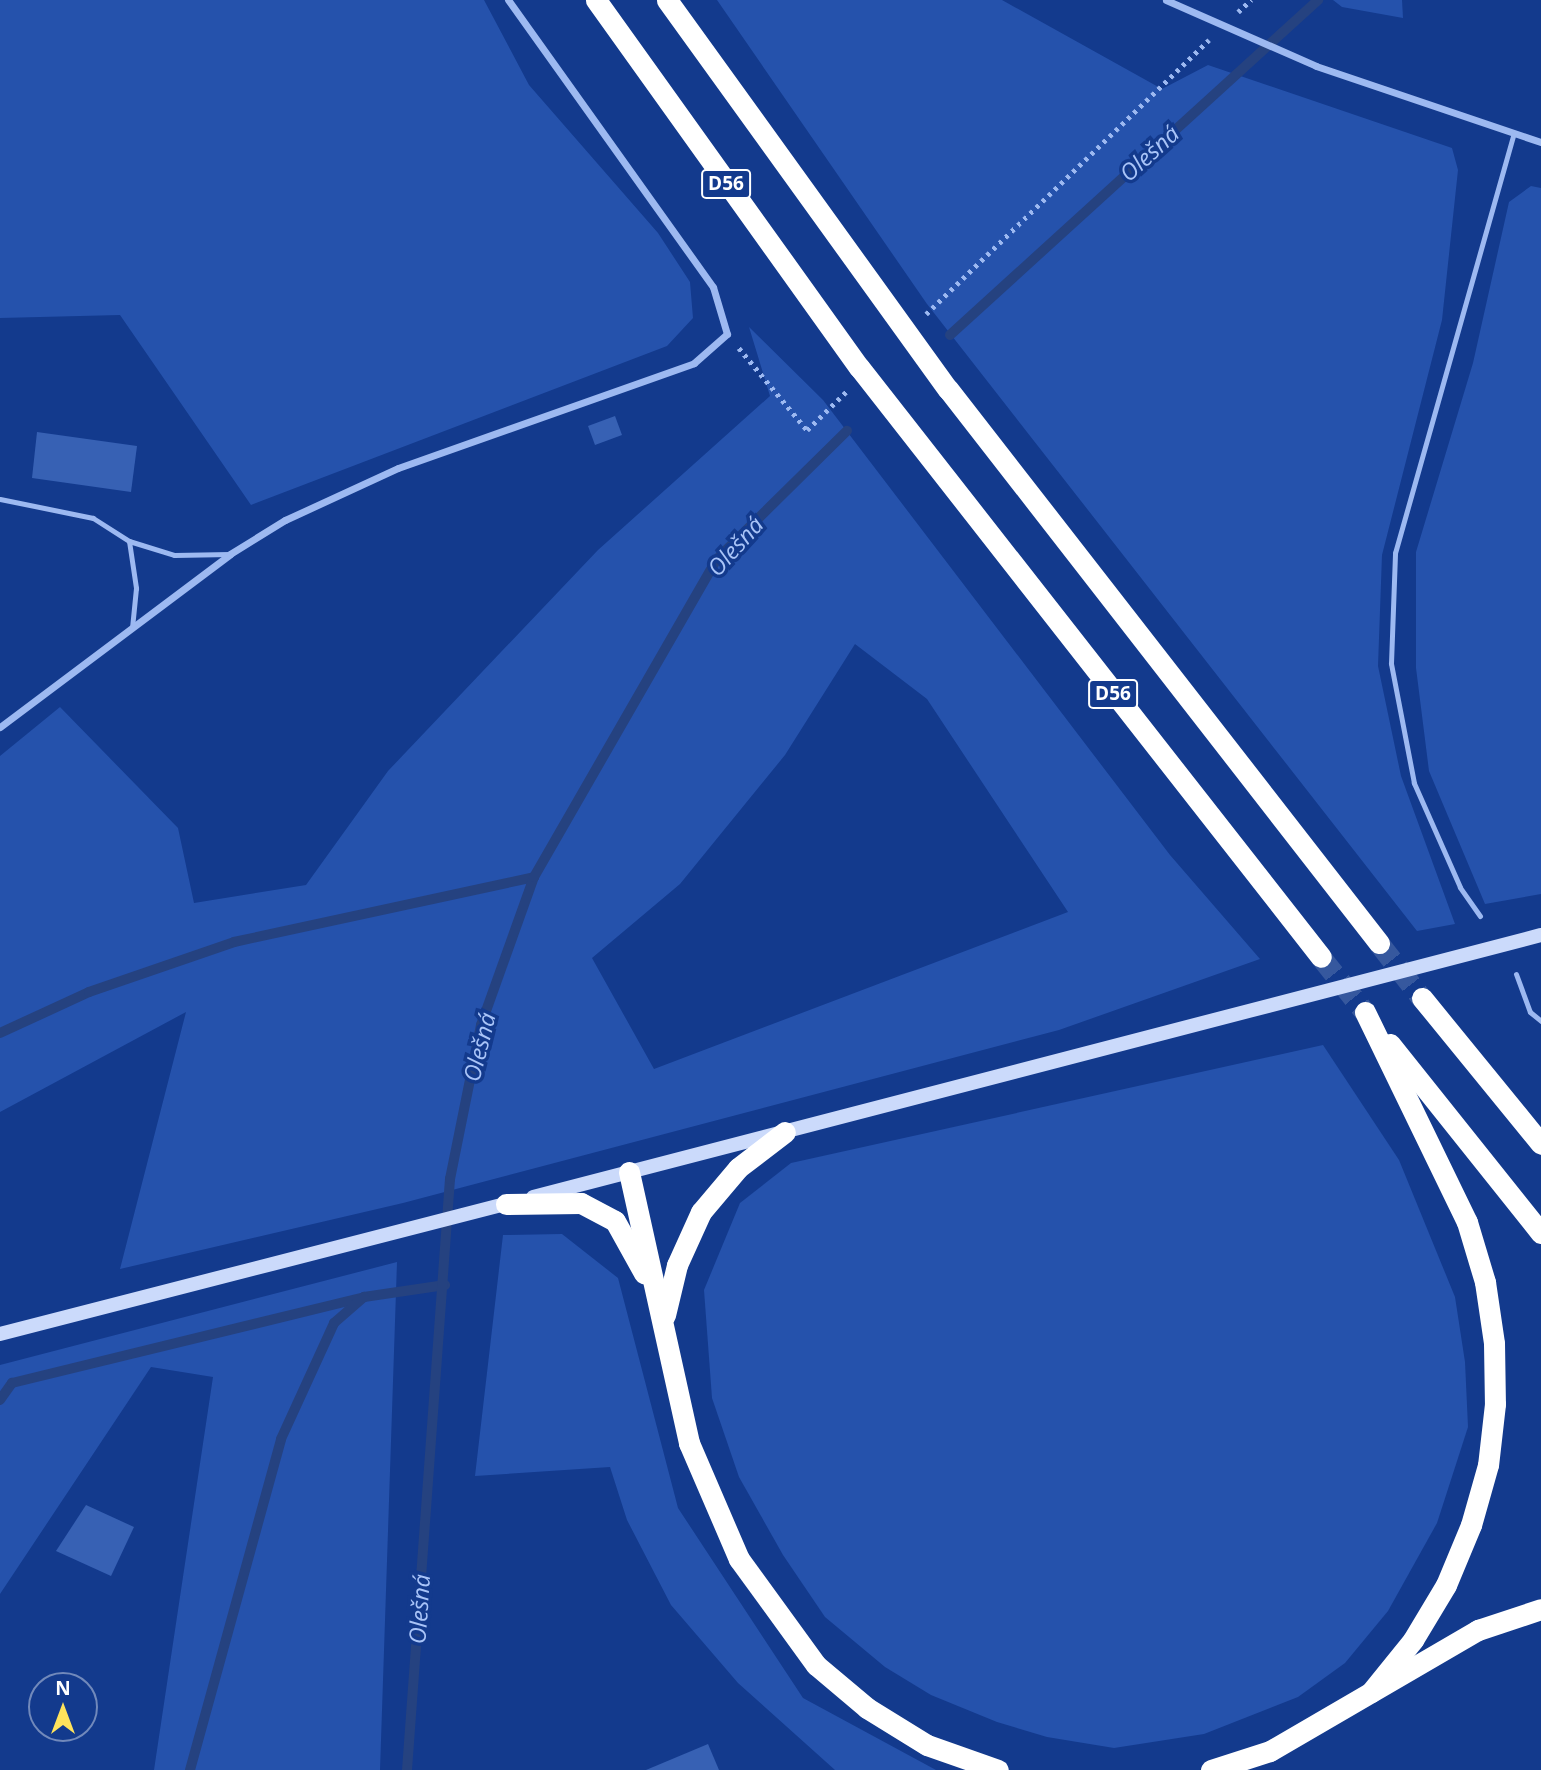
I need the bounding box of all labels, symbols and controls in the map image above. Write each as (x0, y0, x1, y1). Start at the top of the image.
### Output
water label: Olešná (1114, 119, 1184, 187)
road number: D56 (700, 168, 752, 200)
water label: Olešná (701, 511, 769, 581)
road number: D56 (1087, 678, 1139, 709)
water label: Olešná (457, 1010, 501, 1084)
water label: Olešná (403, 1573, 435, 1645)
north arrow (28, 1672, 98, 1742)
text: N (55, 1675, 71, 1701)

